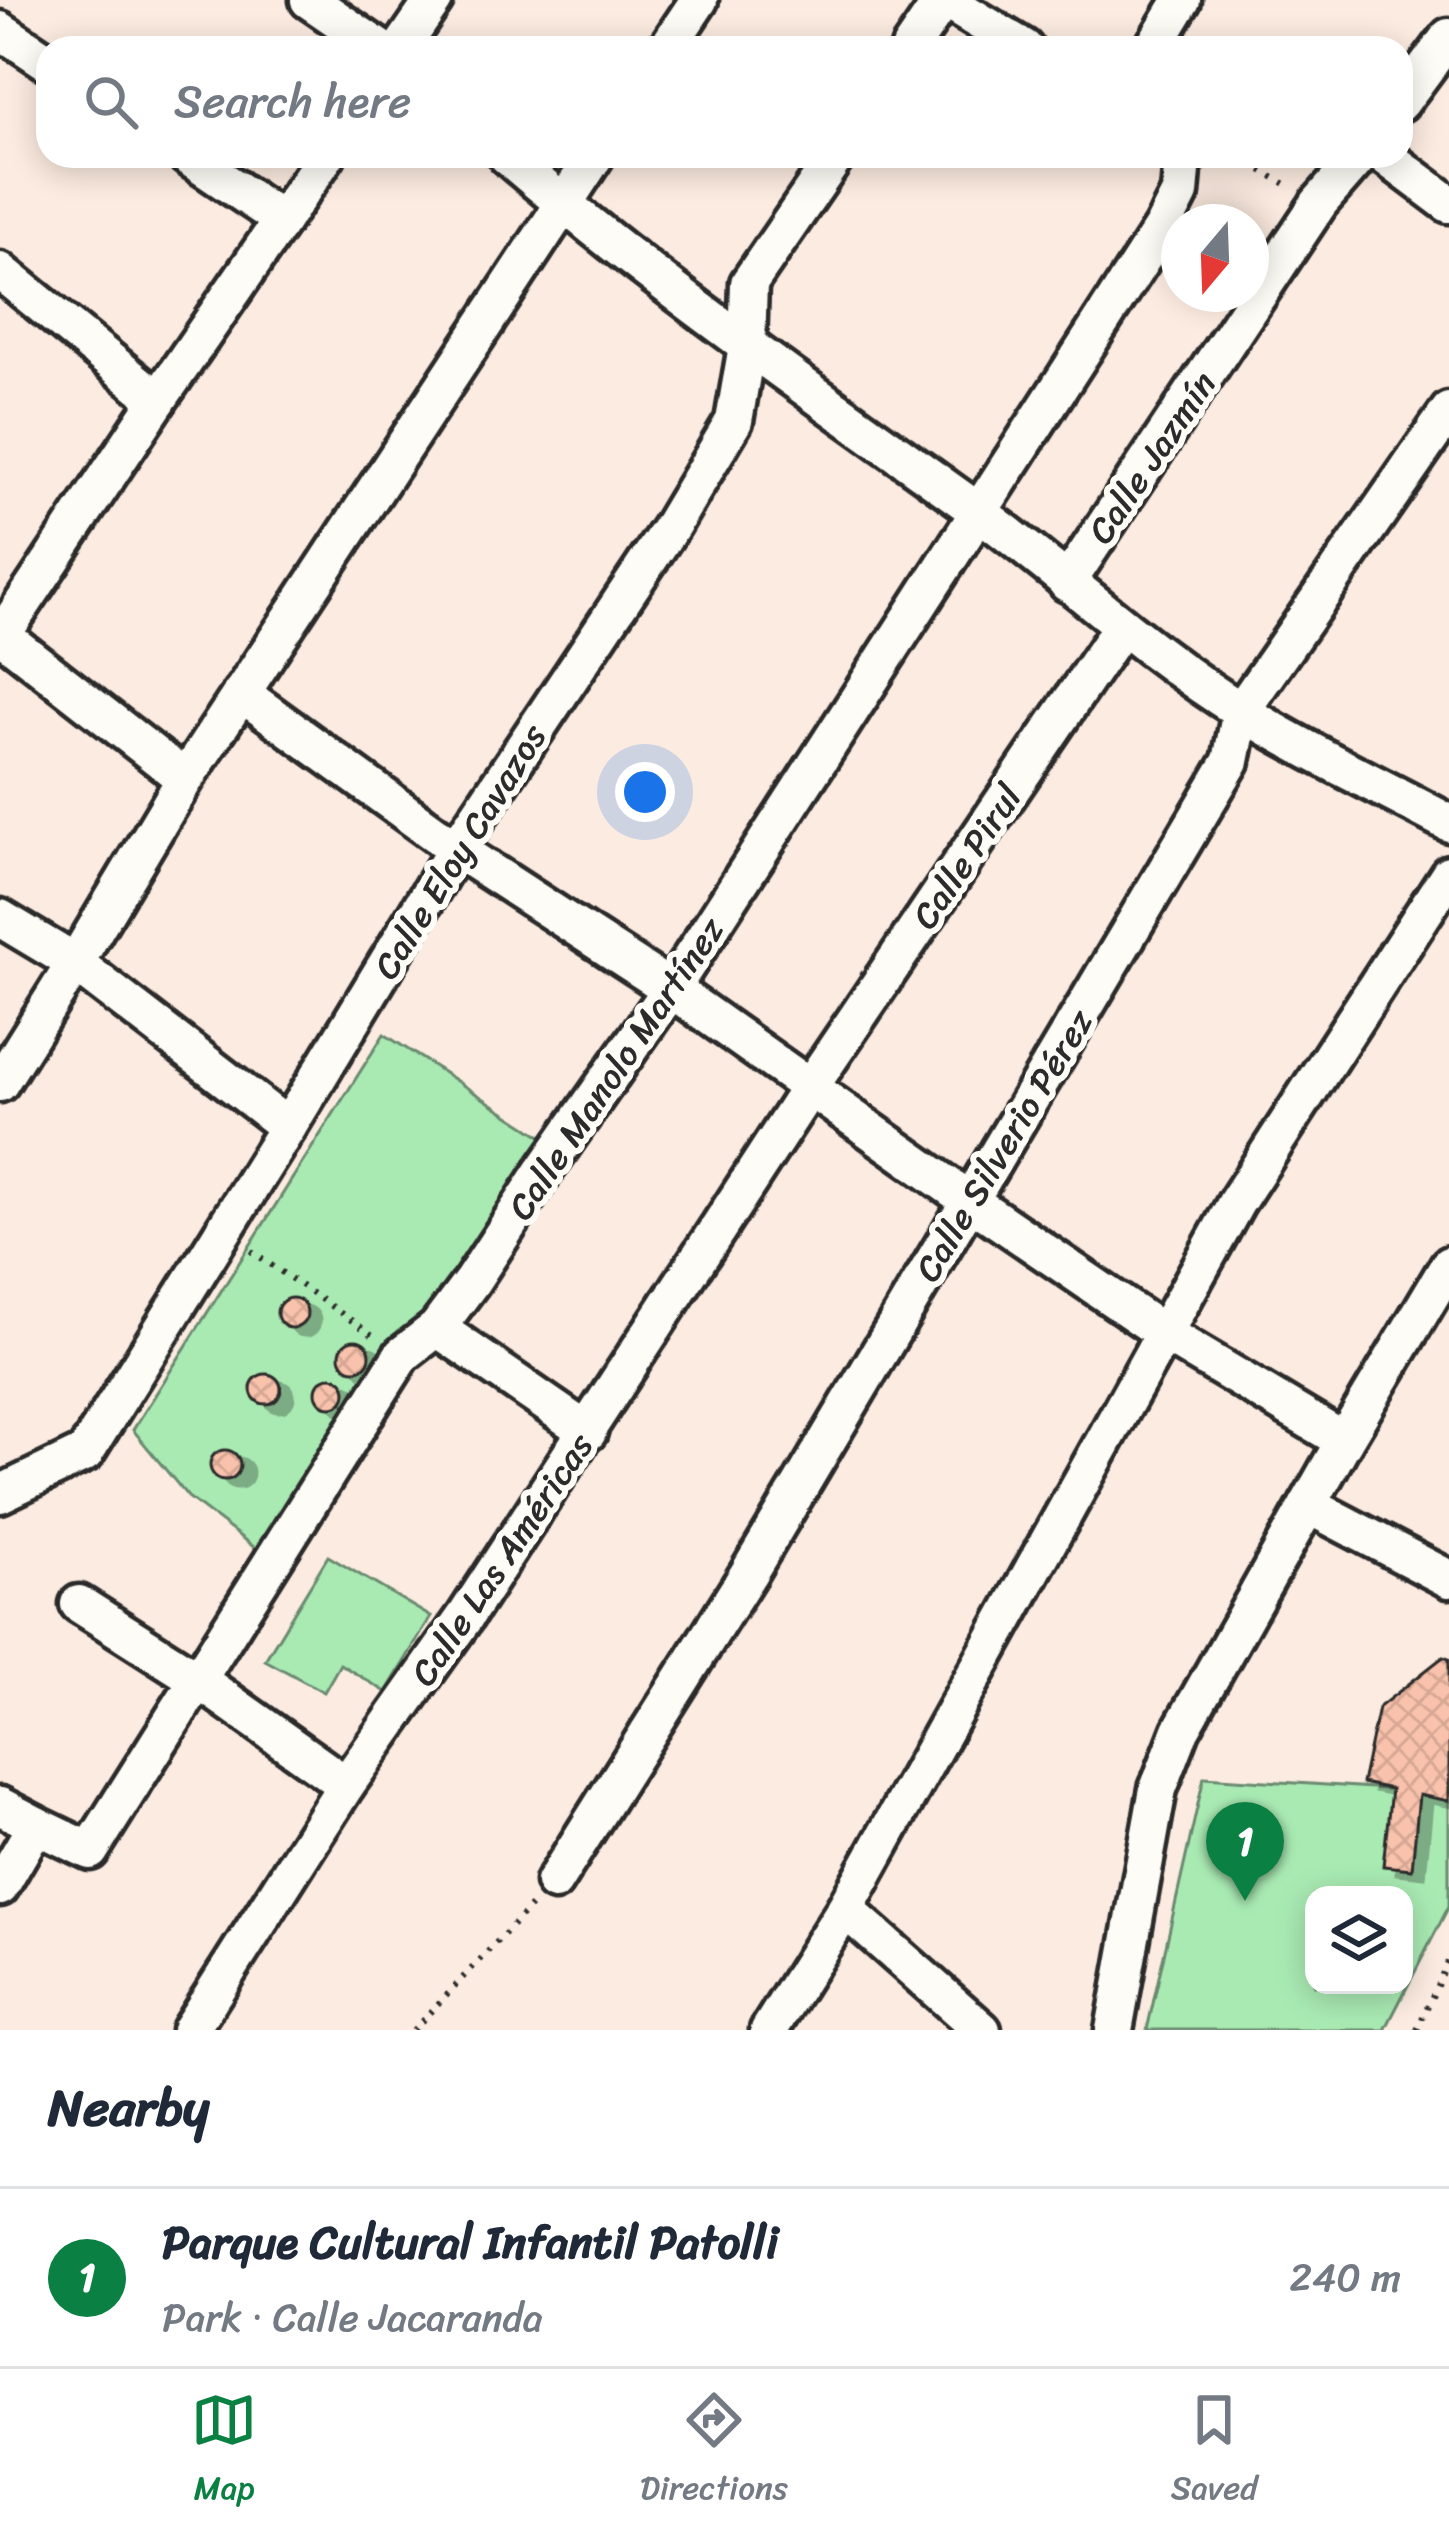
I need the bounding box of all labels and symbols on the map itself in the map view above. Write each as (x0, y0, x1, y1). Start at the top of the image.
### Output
north arrow (1161, 204, 1269, 312)
street label: Calle Jazmín (1070, 358, 1234, 558)
street label: Calle Eloy Cavazos (355, 710, 565, 992)
your location (615, 762, 675, 822)
street label: Calle Pirul (894, 770, 1040, 943)
street label: Calle Manolo Martínez (490, 903, 742, 1234)
street label: Calle Silverio Pérez (897, 996, 1111, 1295)
street label: Calle Las Américas (393, 1419, 611, 1700)
pin: 1 (1206, 1802, 1284, 1901)

